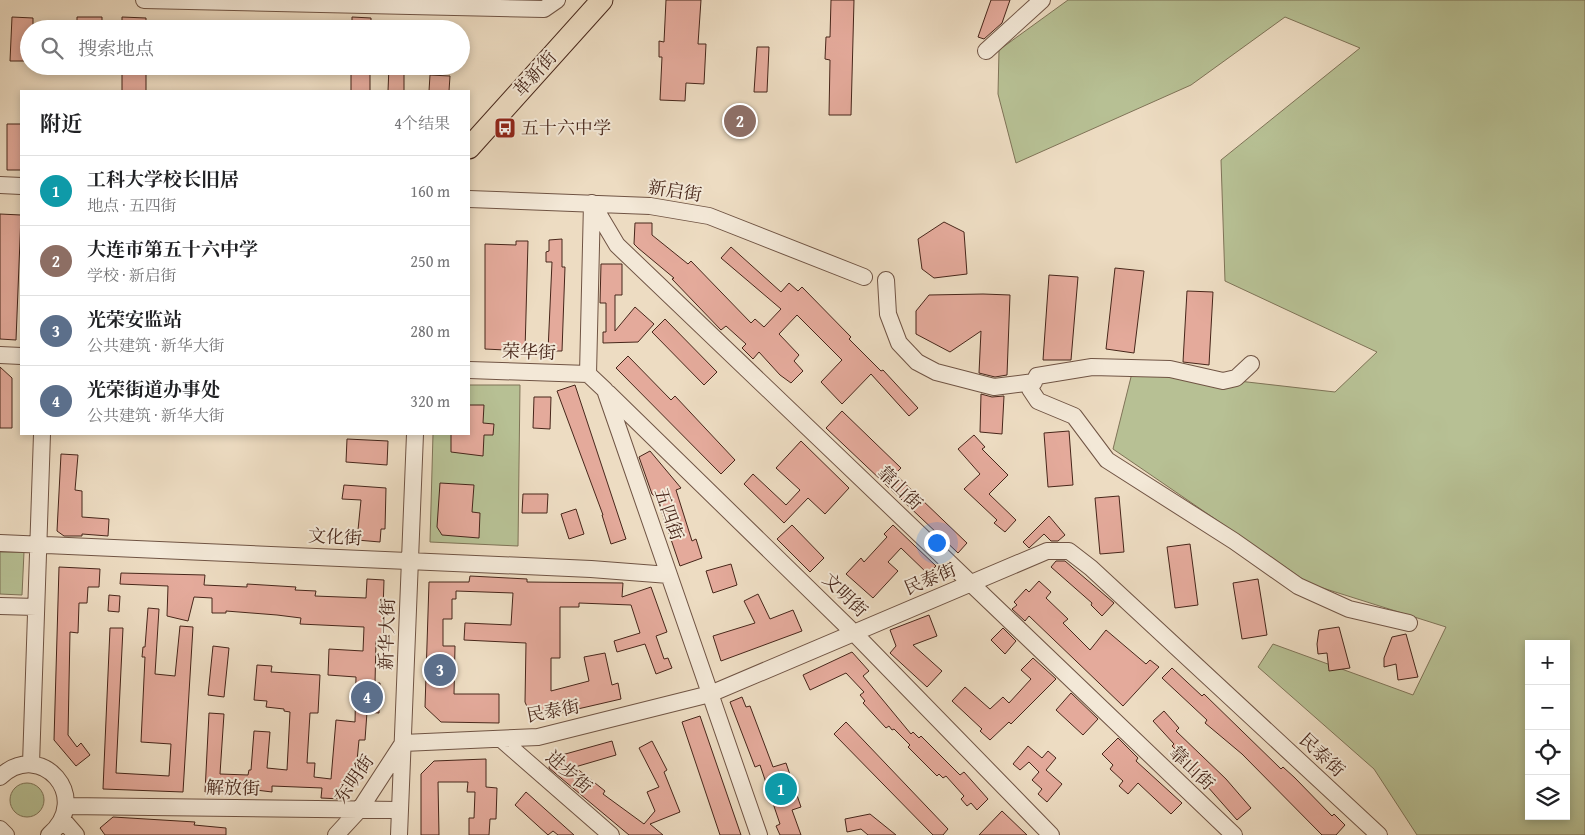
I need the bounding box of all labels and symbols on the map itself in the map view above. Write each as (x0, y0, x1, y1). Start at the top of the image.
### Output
street label: 革新街 (507, 45, 563, 103)
pin: 2 (724, 102, 756, 140)
place label: 五十六中学 (521, 114, 611, 141)
bus stop icon: 五十六中学 (493, 116, 517, 140)
street label: 新启街 (646, 173, 704, 208)
street label: 荣华街 (502, 337, 556, 366)
street label: 靠山街 (872, 459, 929, 516)
street label: 五四街 (648, 484, 691, 544)
street label: 文化街 (307, 522, 363, 551)
your location (924, 530, 950, 556)
street label: 民泰街 (900, 556, 960, 602)
street label: 文明街 (817, 566, 874, 623)
street label: 新华大街 (372, 598, 401, 670)
pin: 3 (424, 651, 456, 689)
pin: 4 (351, 678, 383, 716)
street label: 民泰街 (524, 692, 582, 729)
street label: 民泰街 (1293, 726, 1351, 783)
street label: 靠山街 (1164, 739, 1221, 796)
street label: 进步街 (540, 744, 599, 800)
street label: 东明街 (327, 749, 380, 809)
pin: 1 (765, 770, 797, 808)
street label: 解放街 (206, 774, 260, 801)

